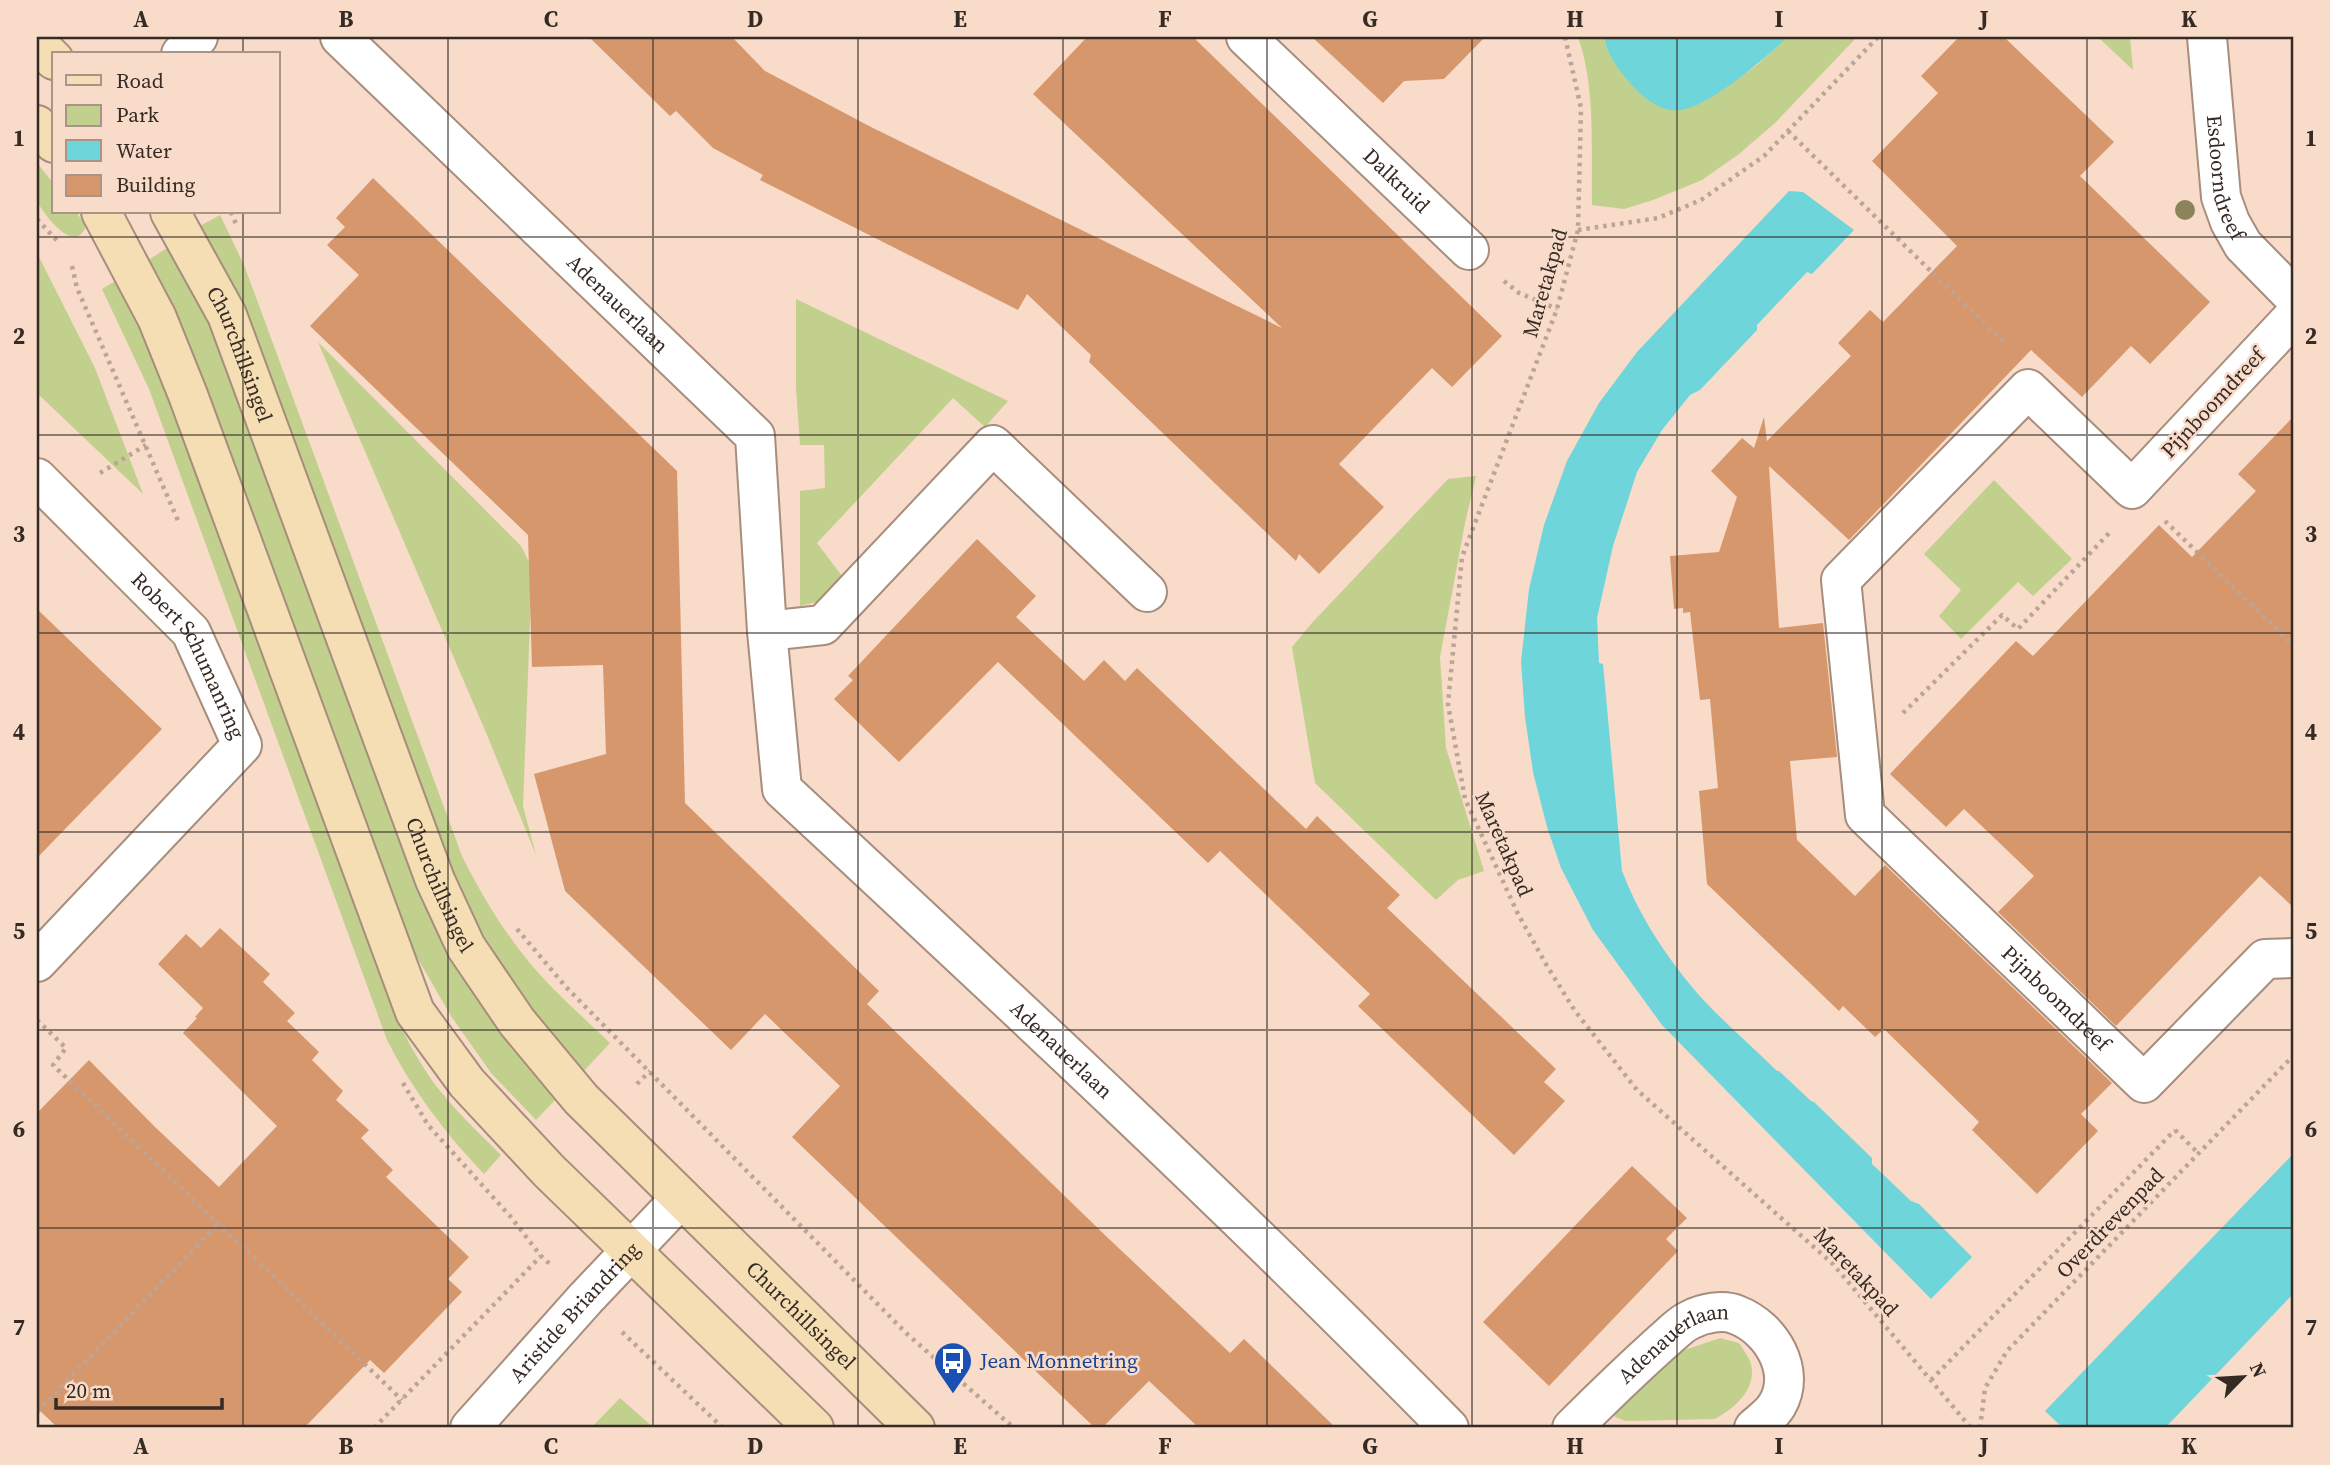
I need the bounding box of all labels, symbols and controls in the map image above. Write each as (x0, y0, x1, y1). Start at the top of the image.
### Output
text: A (133, 3, 149, 35)
text: B (339, 3, 354, 35)
text: C (544, 3, 558, 35)
text: D (747, 3, 763, 35)
text: E (953, 3, 967, 35)
text: F (1158, 3, 1172, 35)
text: G (1362, 3, 1378, 35)
text: H (1566, 3, 1584, 35)
text: I (1775, 3, 1784, 35)
text: J (1977, 3, 1989, 35)
text: K (2181, 3, 2197, 35)
legend (52, 52, 280, 214)
text: Road (116, 66, 164, 95)
text: Park (116, 100, 160, 129)
street label: Esdoorndreef (2200, 114, 2253, 246)
text: 1 (13, 122, 25, 154)
text: 1 (2305, 122, 2317, 154)
text: Water (116, 136, 172, 165)
street label: Dalkruid (1357, 141, 1437, 219)
text: Building (116, 170, 195, 199)
street label: Maretakpad (1515, 225, 1574, 341)
street label: Adenauerlaan (561, 248, 675, 360)
street label: Churchillsingel (200, 281, 280, 426)
text: 2 (13, 320, 25, 352)
text: 2 (2305, 320, 2317, 352)
street label: Pijnboomdreef (2154, 340, 2272, 464)
text: 3 (13, 518, 25, 550)
text: 3 (2305, 518, 2317, 550)
street label: Robert Schumanring (125, 565, 252, 743)
text: 4 (13, 716, 25, 748)
text: 4 (2305, 716, 2317, 748)
street label: Maretakpad (1468, 787, 1541, 901)
street label: Churchillsingel (399, 813, 481, 958)
text: 5 (13, 915, 25, 947)
text: 5 (2305, 915, 2317, 947)
street label: Pijnboomdreef (1995, 939, 2118, 1058)
street label: Adenauerlaan (1004, 994, 1119, 1105)
text: 6 (13, 1113, 25, 1145)
text: 6 (2305, 1113, 2317, 1145)
street label: Overdrevenpad (2049, 1161, 2170, 1284)
street label: Maretakpad (1808, 1221, 1905, 1323)
street label: Aristide Briandring (502, 1235, 646, 1389)
street label: Churchillsingel (740, 1254, 863, 1376)
street label: Adenauerlaan (1611, 1297, 1730, 1390)
text: 7 (13, 1311, 25, 1343)
text: 7 (2305, 1311, 2317, 1343)
bus stop icon: Jean Monnetring (932, 1340, 974, 1395)
north arrow (2208, 1342, 2278, 1412)
place label: Jean Monnetring (979, 1346, 1138, 1375)
text: N (2244, 1358, 2273, 1382)
scale bar (56, 1367, 222, 1411)
text: 20 m (66, 1376, 111, 1405)
text: A (133, 1430, 149, 1462)
text: B (339, 1430, 354, 1462)
text: C (544, 1430, 558, 1462)
text: D (747, 1430, 763, 1462)
text: E (953, 1430, 967, 1462)
text: F (1158, 1430, 1172, 1462)
text: G (1362, 1430, 1378, 1462)
text: H (1566, 1430, 1584, 1462)
text: I (1775, 1430, 1784, 1462)
text: J (1977, 1430, 1989, 1462)
text: K (2181, 1430, 2197, 1462)

